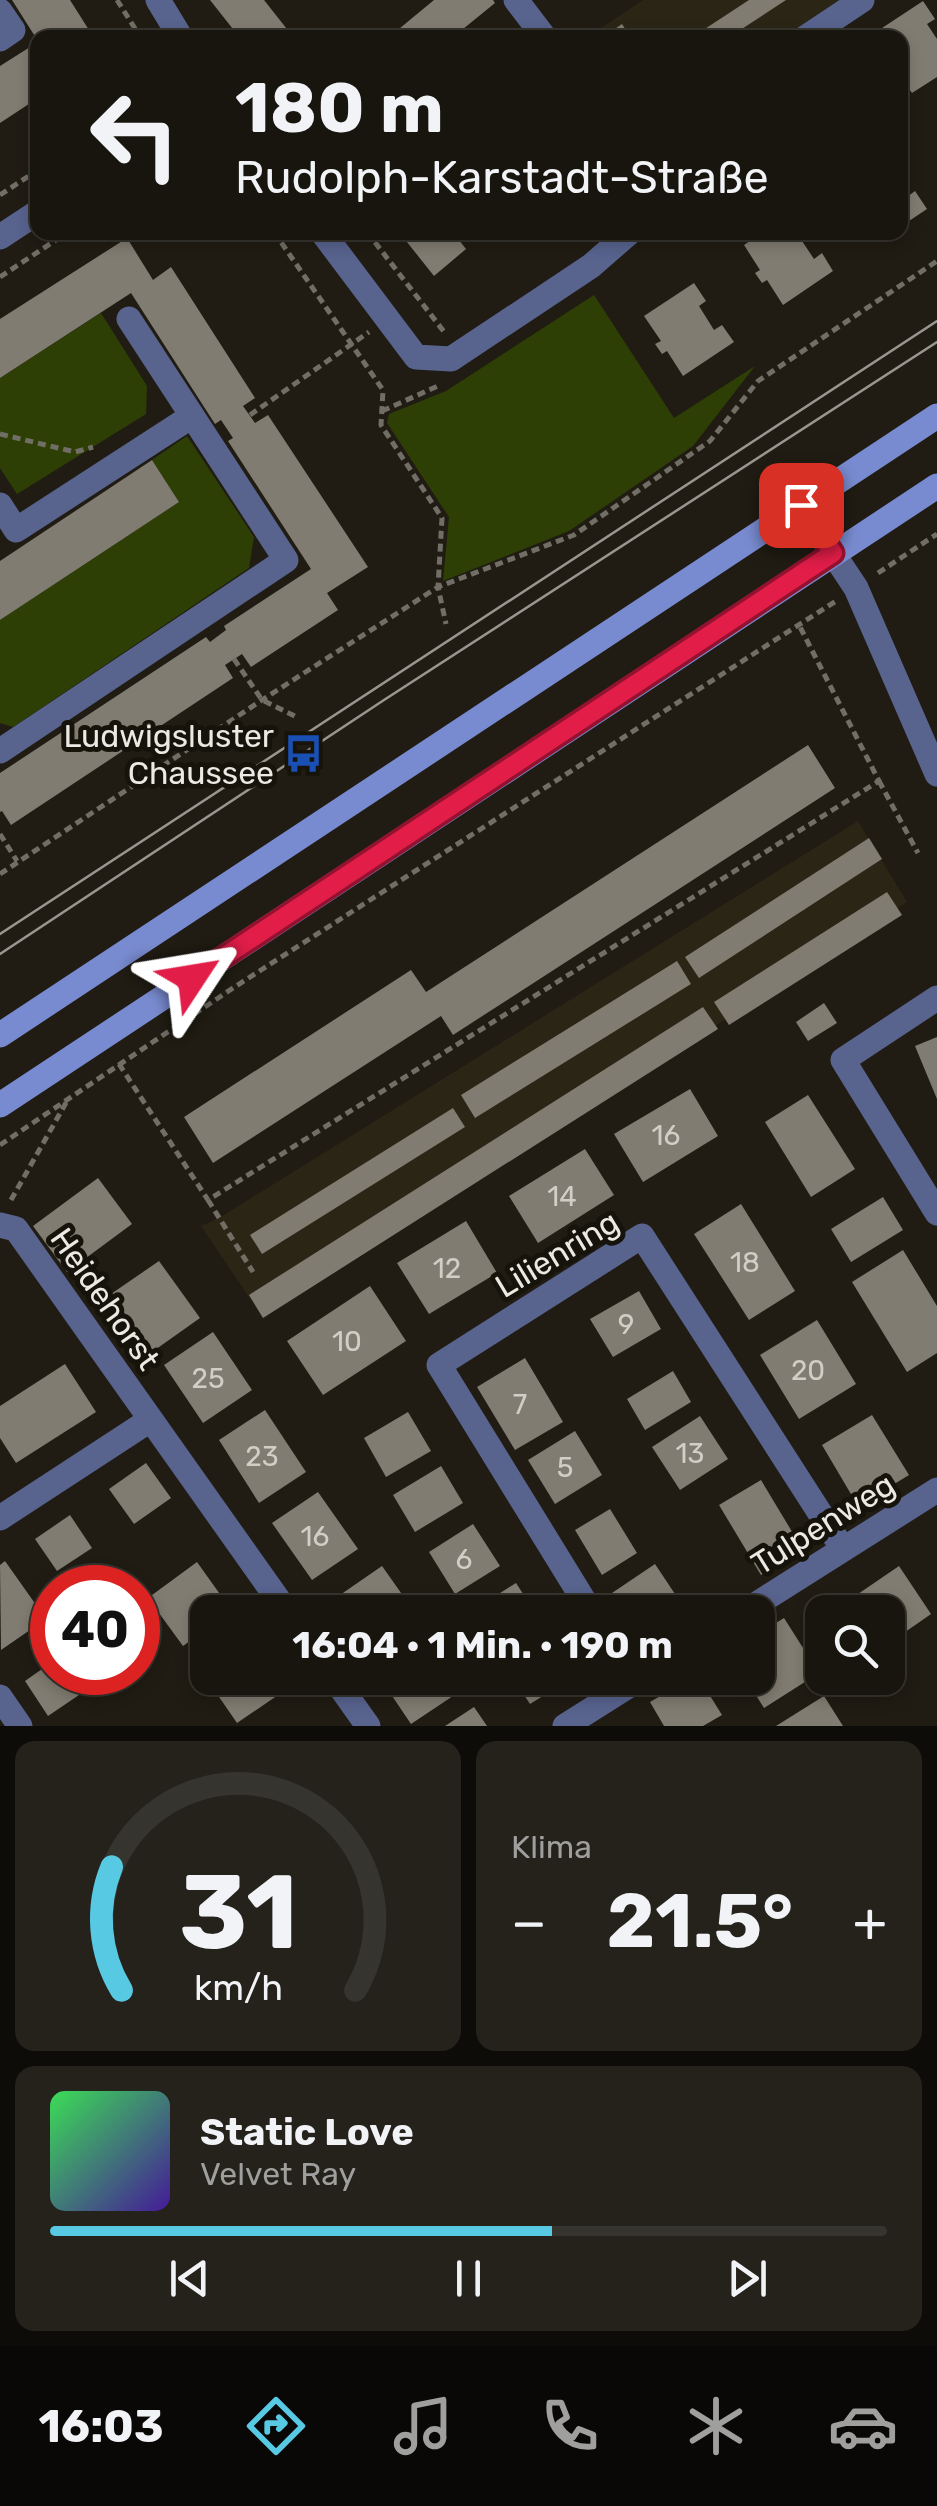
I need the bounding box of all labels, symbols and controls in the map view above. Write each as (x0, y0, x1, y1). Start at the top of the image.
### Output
text: 180 m (235, 67, 444, 150)
icon: left (70, 70, 200, 200)
text: Rudolph-Karstadt-Straße (235, 151, 769, 204)
pin (759, 463, 844, 548)
icon: arrive (774, 478, 829, 533)
place label: Ludwigsluster Chaussee (63, 717, 274, 792)
bus stop icon: Ludwigsluster Chaussee (283, 733, 325, 775)
position arrow (140, 926, 244, 1030)
house number: 16 (652, 1119, 680, 1152)
house number: 14 (547, 1180, 577, 1213)
street label: Lilienring (488, 1202, 626, 1306)
street label: Heidehorst (42, 1221, 168, 1377)
house number: 18 (730, 1246, 760, 1279)
house number: 12 (433, 1252, 461, 1285)
house number: 9 (618, 1308, 634, 1341)
house number: 10 (332, 1325, 362, 1358)
house number: 20 (791, 1354, 825, 1387)
house number: 25 (191, 1362, 225, 1395)
house number: 7 (513, 1388, 527, 1421)
house number: 13 (676, 1437, 704, 1470)
house number: 23 (245, 1440, 279, 1473)
house number: 5 (557, 1451, 573, 1484)
street label: Tulpenweg (744, 1465, 902, 1583)
house number: 16 (301, 1520, 329, 1553)
house number: 6 (456, 1543, 472, 1576)
speed limit sign: 40 (30, 1565, 160, 1695)
map controls (805, 1595, 905, 1695)
button: search (805, 1595, 905, 1695)
text: 16:04 · 1 Min. · 190 m (292, 1622, 673, 1668)
text: Klima (511, 1828, 592, 1866)
text: 31 (179, 1851, 297, 1974)
text: 21.5° (606, 1877, 793, 1966)
text: − (511, 1890, 547, 1955)
text: + (853, 1890, 887, 1955)
text: km/h (193, 1967, 283, 2009)
text: Static Love (200, 2109, 414, 2155)
text: Velvet Ray (200, 2155, 356, 2193)
icon: previous (162, 2251, 217, 2306)
icon: pause (441, 2251, 496, 2306)
icon: next (720, 2251, 775, 2306)
icon: directions (241, 2391, 311, 2461)
icon: music (388, 2391, 458, 2461)
icon: phone (535, 2391, 605, 2461)
icon: climate (681, 2391, 751, 2461)
icon: car (828, 2391, 898, 2461)
text: 16:03 (38, 2400, 164, 2453)

